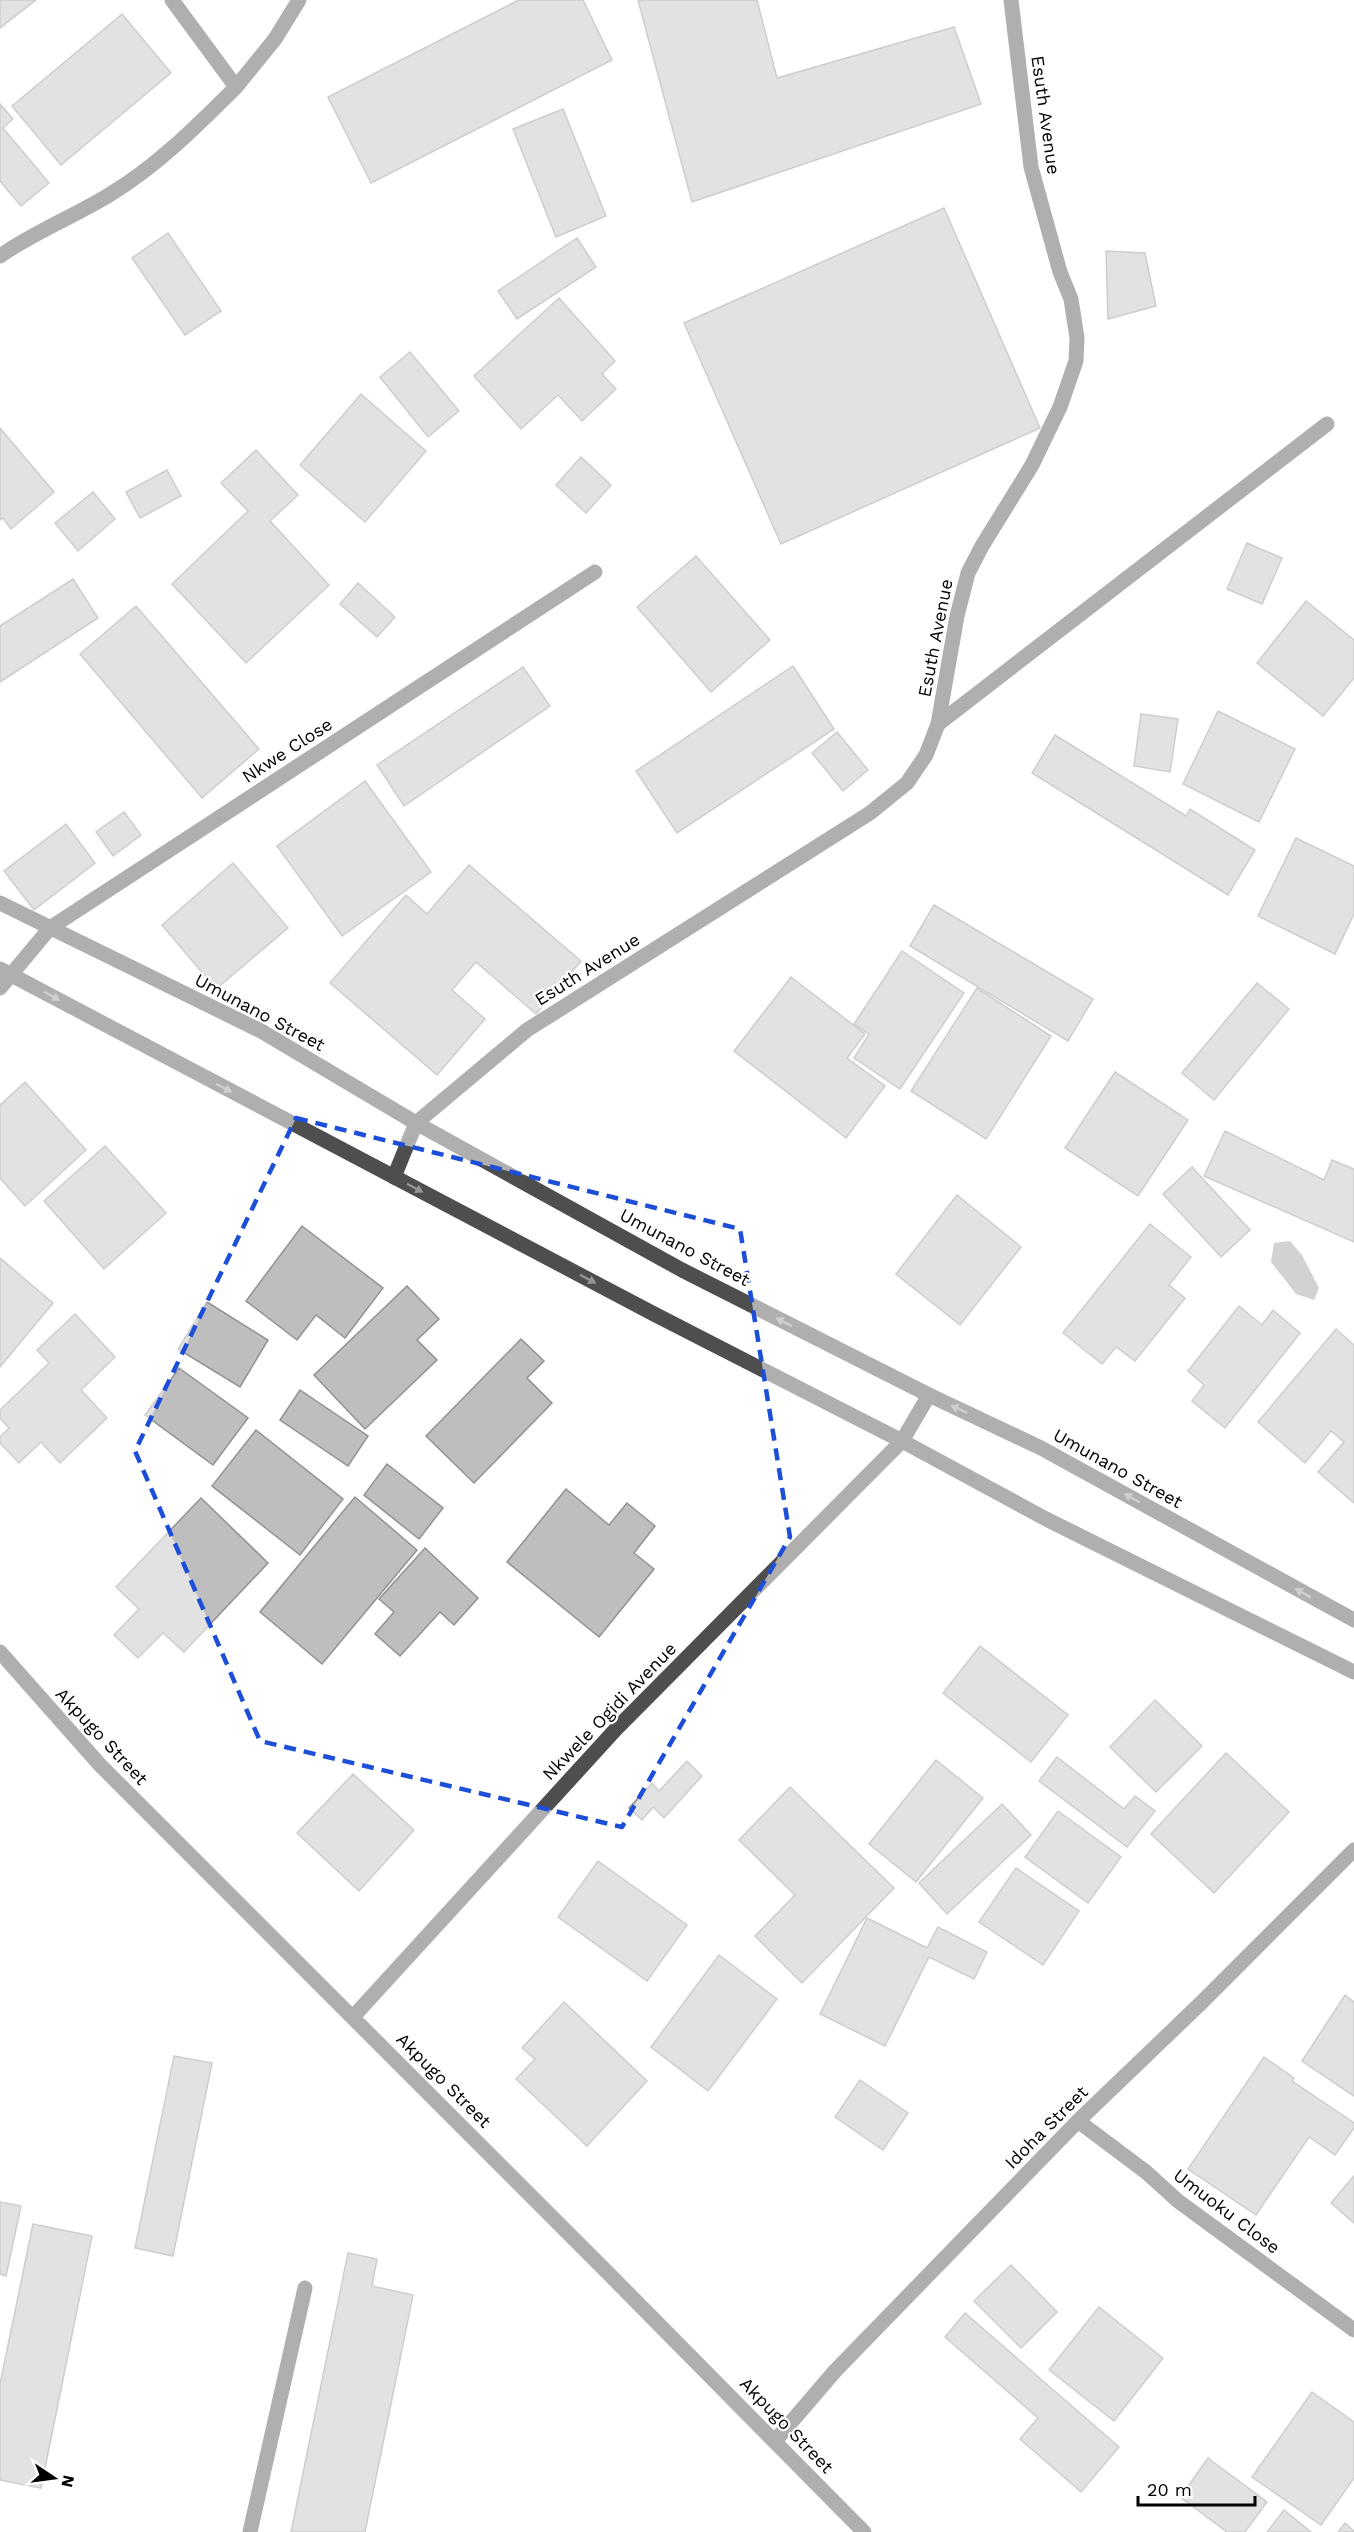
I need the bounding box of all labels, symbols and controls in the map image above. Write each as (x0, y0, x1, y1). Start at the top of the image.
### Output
street label: Esuth Avenue (1027, 54, 1065, 176)
street label: Esuth Avenue (913, 577, 957, 699)
street label: Nkwe Close (238, 713, 336, 787)
street label: Esuth Avenue (531, 928, 643, 1010)
street label: Umunano Street (191, 969, 329, 1055)
one-way arrow (43, 991, 60, 1001)
one-way arrow (216, 1083, 233, 1093)
one-way arrow (407, 1183, 424, 1193)
street label: Umunano Street (616, 1204, 754, 1290)
one-way arrow (580, 1274, 597, 1284)
one-way arrow (776, 1317, 793, 1326)
one-way arrow (949, 1404, 967, 1414)
street label: Umunano Street (1050, 1424, 1187, 1512)
one-way arrow (1123, 1493, 1140, 1503)
one-way arrow (1294, 1588, 1311, 1598)
street label: Nkwele Ogidi Avenue (538, 1638, 680, 1784)
street label: Akpugo Street (52, 1683, 153, 1789)
street label: Akpugo Street (392, 2028, 496, 2132)
street label: Idoha Street (1000, 2081, 1092, 2173)
street label: Umuoku Close (1170, 2164, 1284, 2258)
street label: Akpugo Street (736, 2373, 838, 2478)
north arrow (24, 2448, 84, 2508)
scale bar (1138, 2469, 1255, 2507)
text: N (58, 2473, 79, 2489)
text: 20 m (1147, 2479, 1192, 2500)

